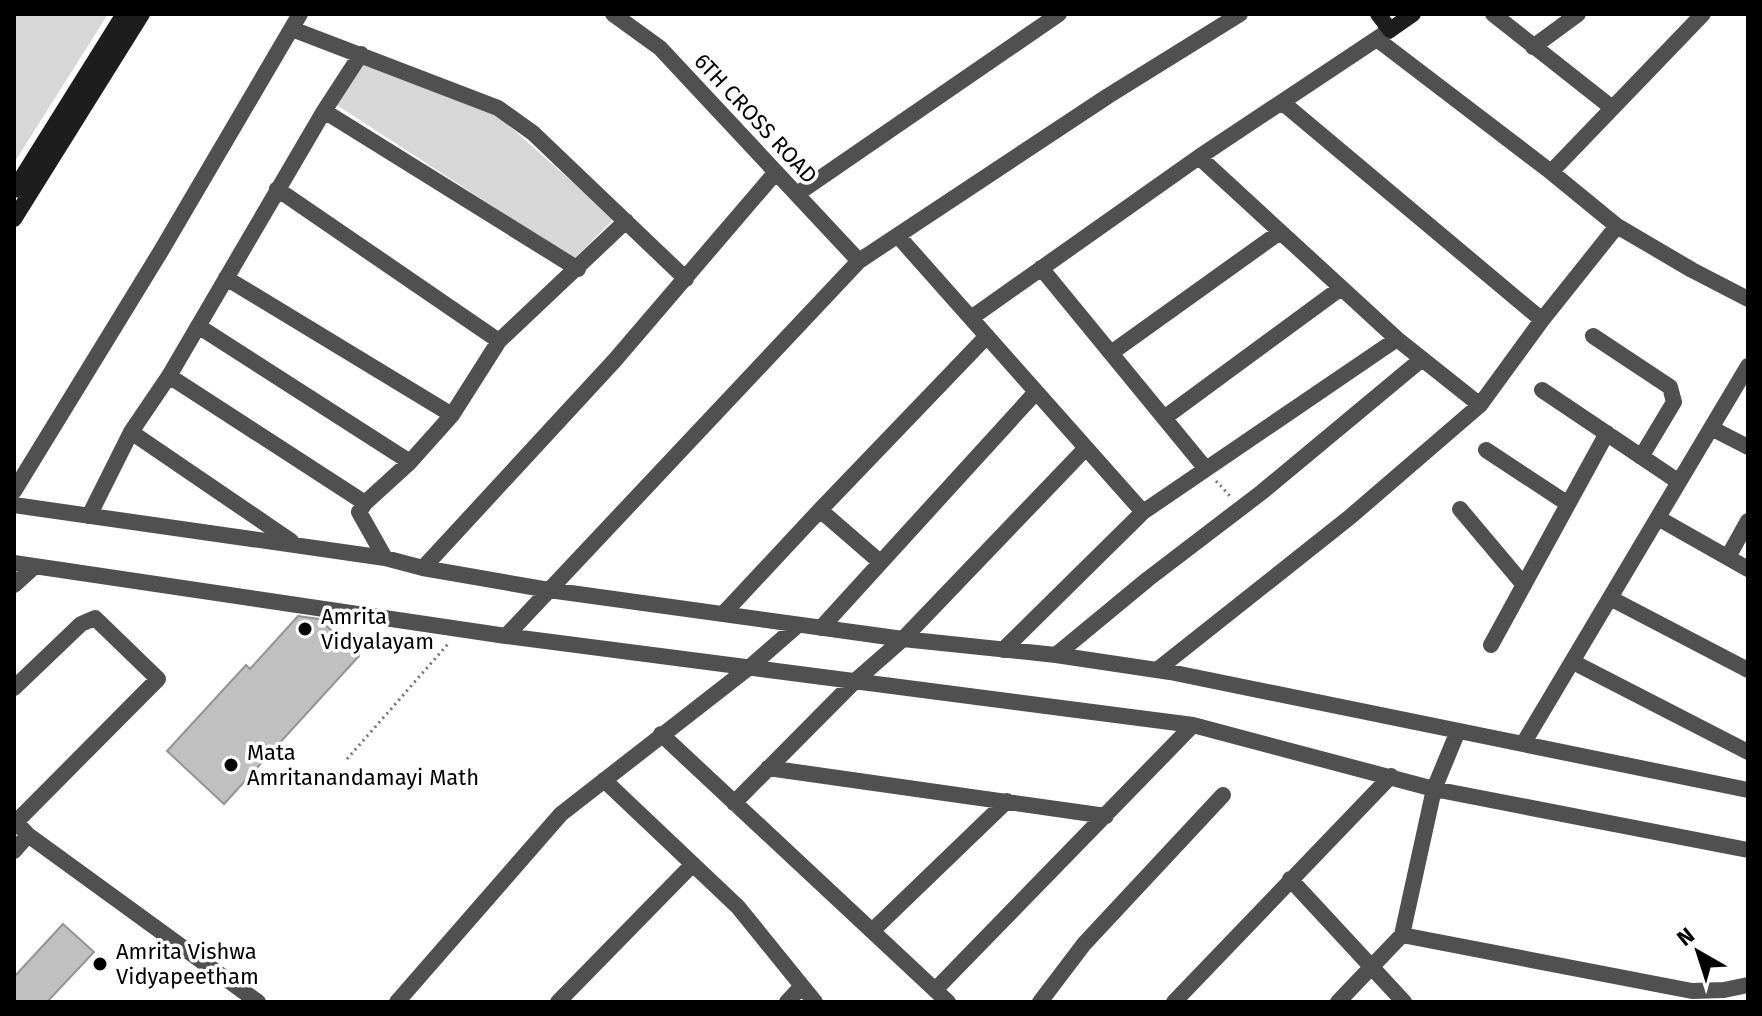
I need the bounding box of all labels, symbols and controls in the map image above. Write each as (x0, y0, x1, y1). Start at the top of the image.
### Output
street label: 6TH CROSS ROAD (689, 48, 823, 189)
place label: Amrita Vidyalayam (321, 603, 434, 655)
marker: Amrita Vidyalayam (296, 620, 314, 638)
place label: Mata Amritanandamayi Math (247, 739, 479, 791)
marker: Mata Amritanandamayi Math (222, 756, 240, 774)
north arrow (1658, 912, 1738, 992)
text: N (1672, 922, 1700, 952)
place label: Amrita Vishwa Vidyapeetham (116, 938, 259, 990)
marker: Amrita Vishwa Vidyapeetham (91, 955, 109, 973)

